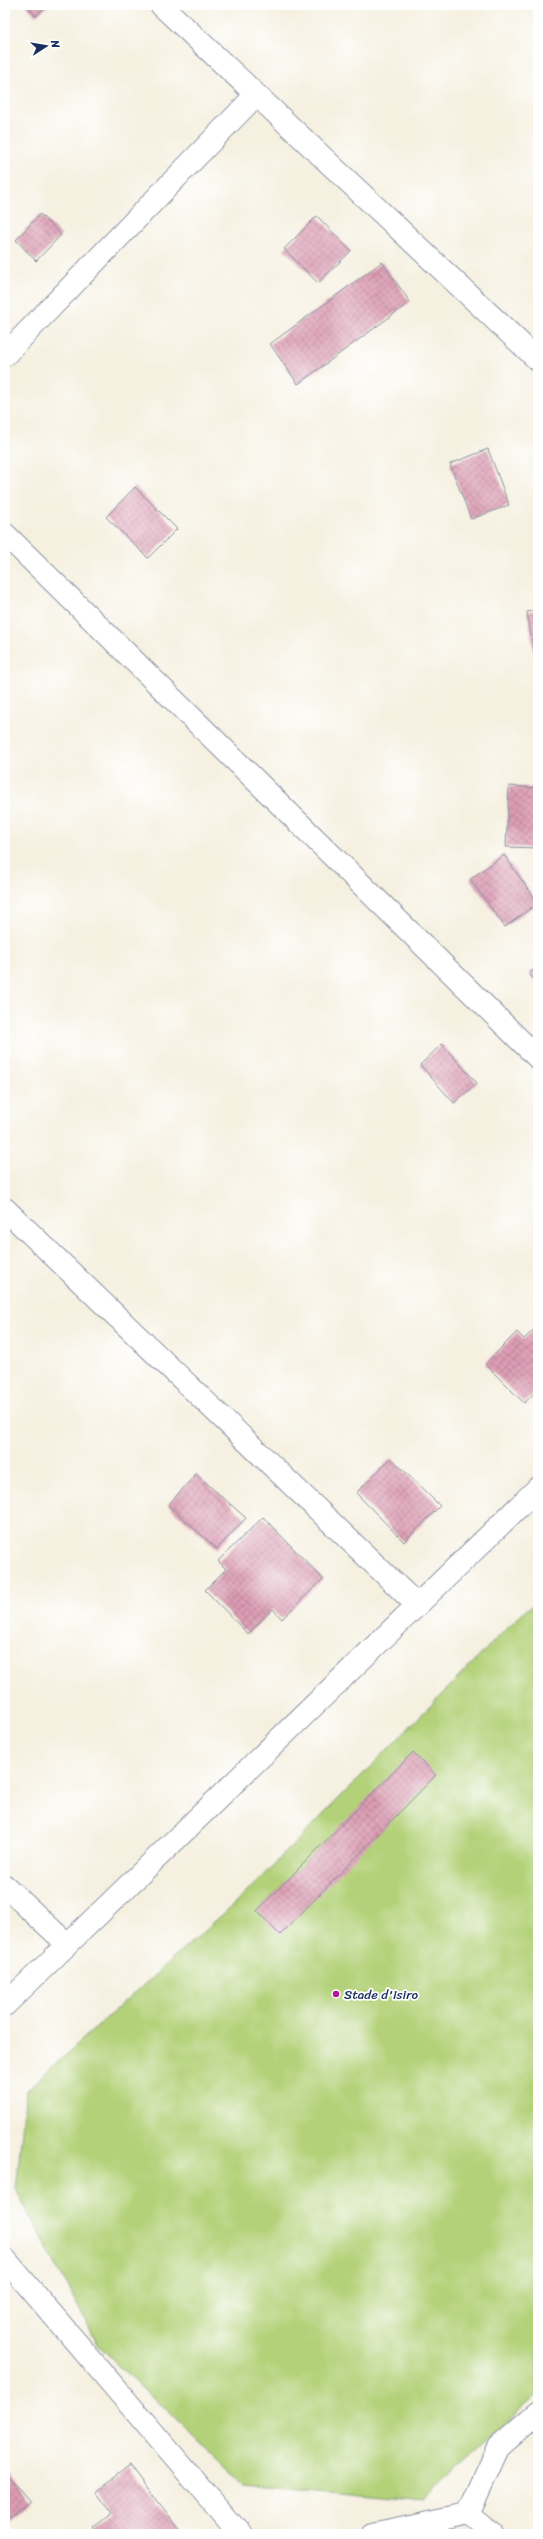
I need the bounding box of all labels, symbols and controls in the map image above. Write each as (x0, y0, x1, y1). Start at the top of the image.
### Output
north arrow (26, 26, 66, 66)
text: N (45, 37, 65, 50)
place label: Stade d'isiro (344, 1983, 418, 2006)
marker: Stade d'isiro (331, 1989, 341, 1999)

